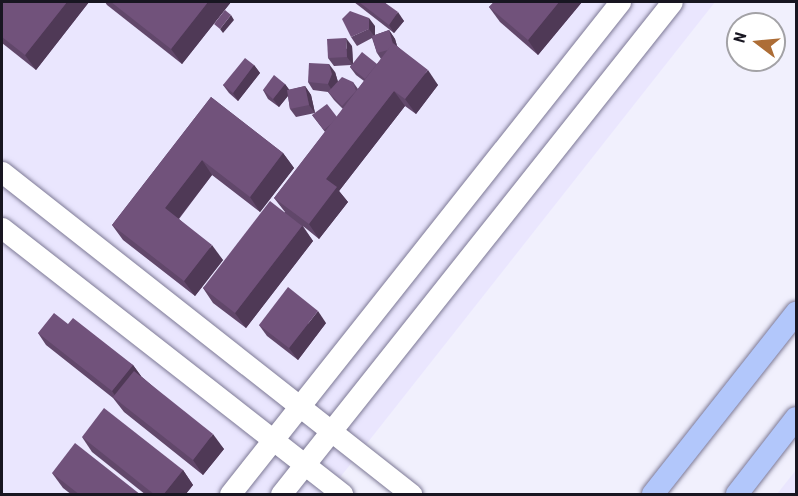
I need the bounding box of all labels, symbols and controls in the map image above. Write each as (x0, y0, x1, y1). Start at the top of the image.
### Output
north arrow (726, 12, 786, 72)
text: N (730, 30, 751, 45)

